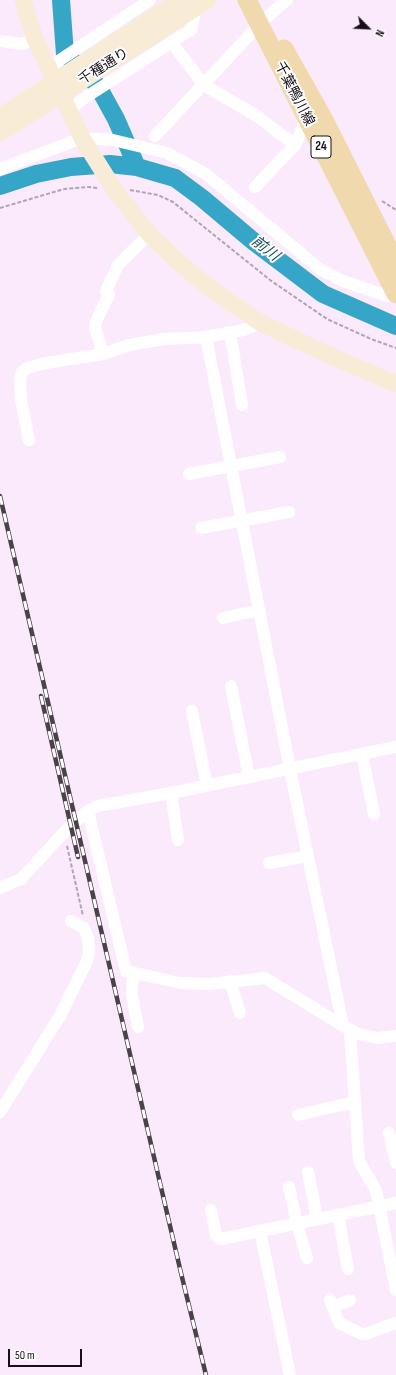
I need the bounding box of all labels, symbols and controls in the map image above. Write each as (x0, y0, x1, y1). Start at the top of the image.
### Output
north arrow (348, 8, 388, 48)
text: N (372, 28, 387, 38)
street label: 千種通り (76, 45, 132, 89)
street label: 千葉鴨川線 (271, 59, 317, 129)
road number: 24 (311, 136, 331, 158)
water label: 前川 (248, 233, 282, 265)
scale bar (10, 1341, 84, 1367)
text: 50 m (15, 1348, 35, 1363)

